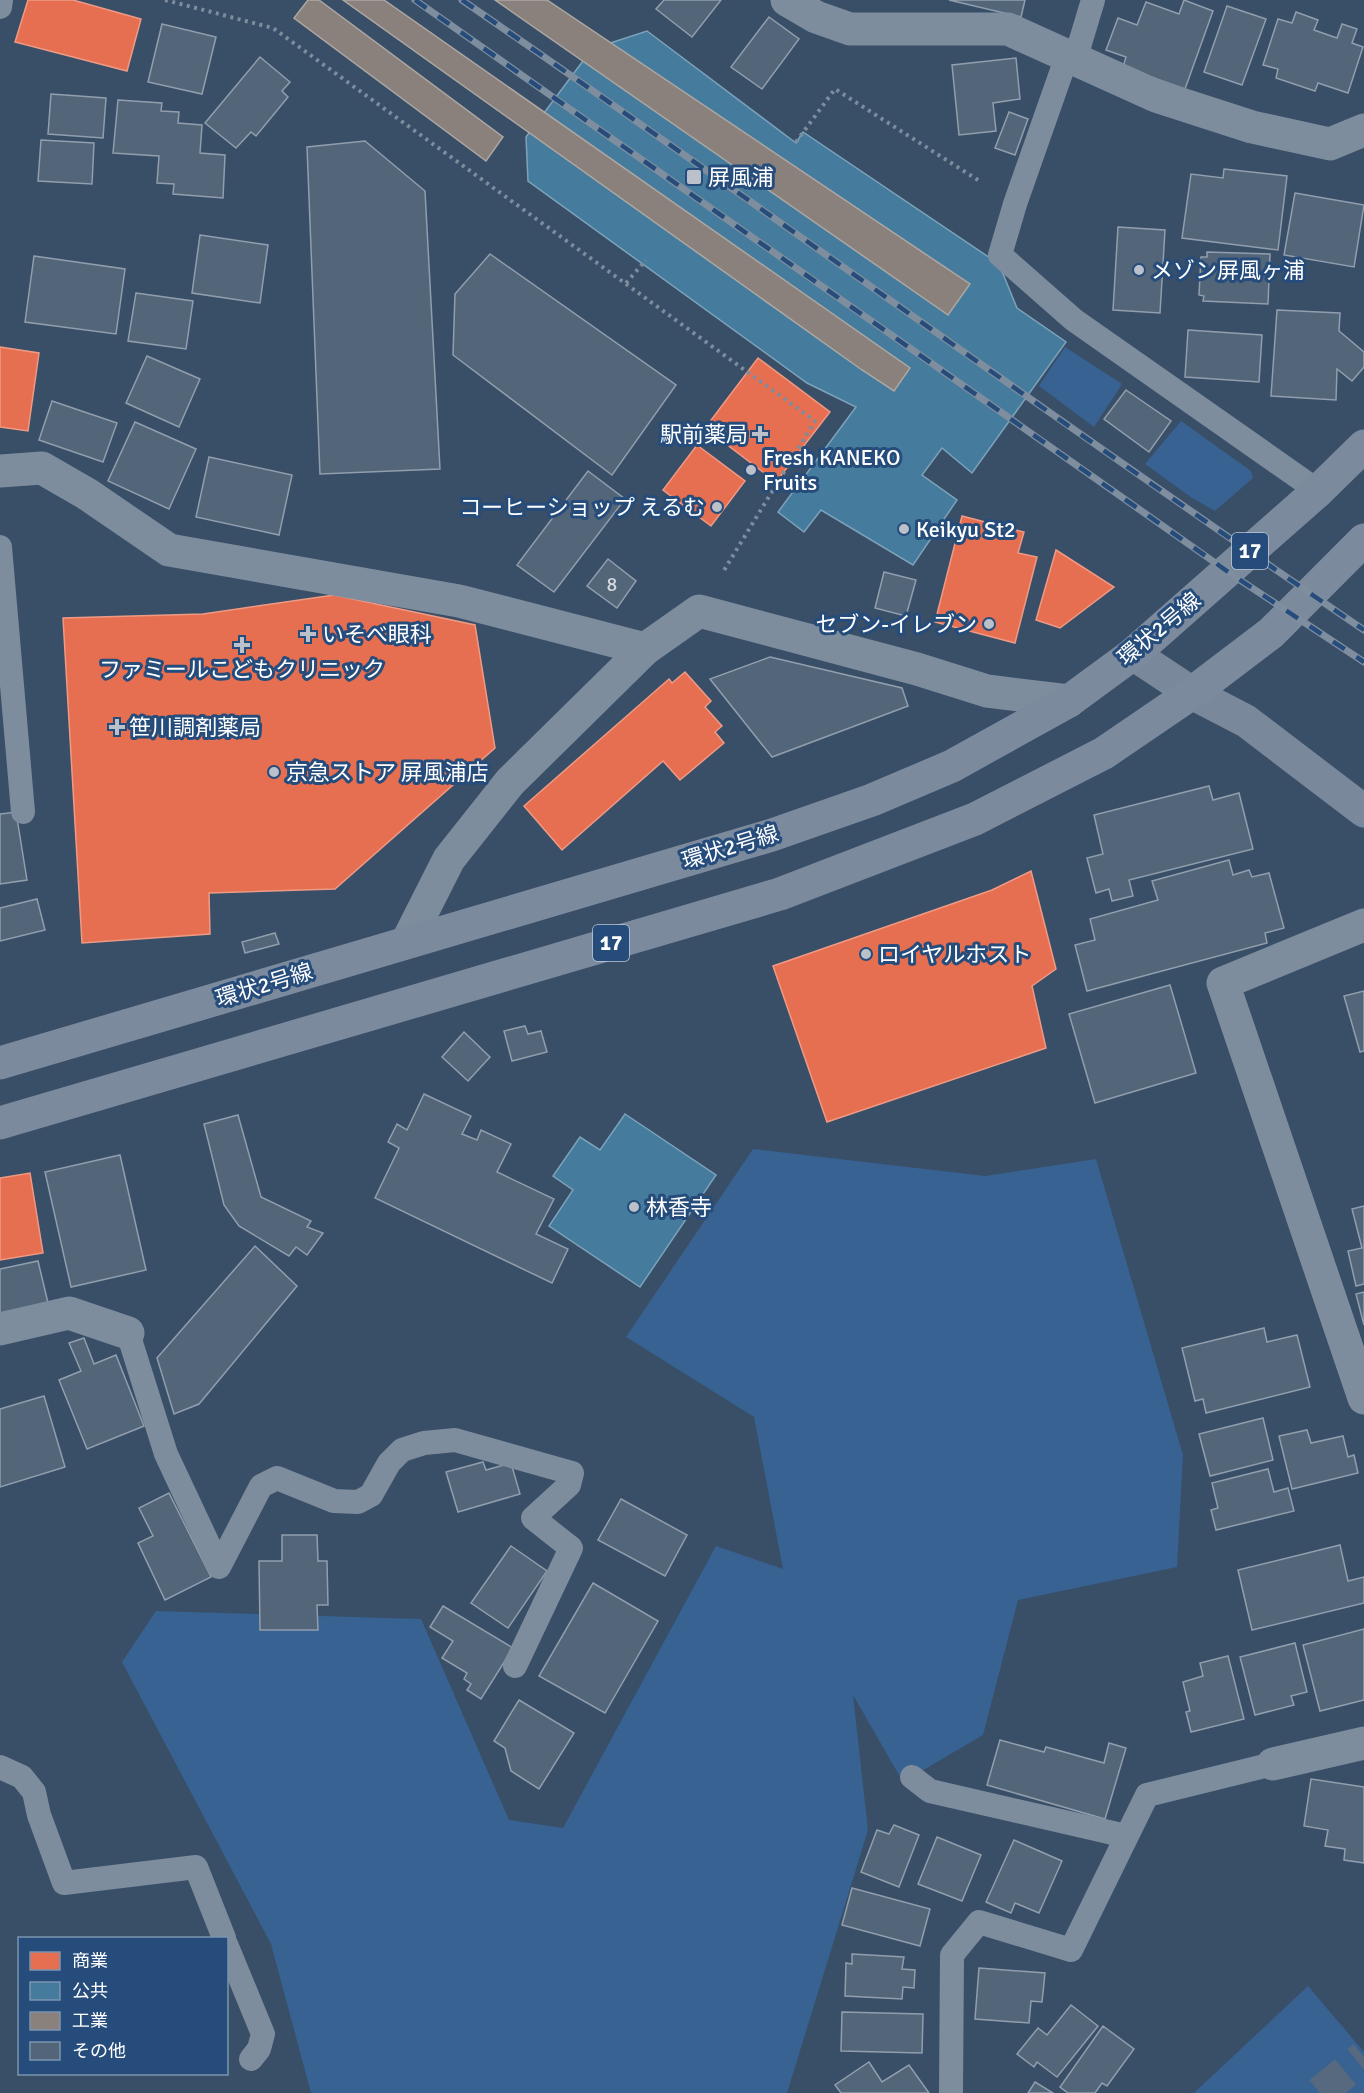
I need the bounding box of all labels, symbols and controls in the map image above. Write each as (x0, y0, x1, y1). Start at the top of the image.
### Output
place label: 屏風浦 (708, 164, 774, 191)
marker: 屏風浦 (685, 168, 703, 186)
place label: メゾン屏風ヶ浦 (1151, 257, 1305, 284)
marker: メゾン屏風ヶ浦 (1132, 263, 1146, 277)
place label: 駅前薬局 (660, 421, 748, 448)
marker: 駅前薬局 (753, 427, 767, 441)
place label: Fresh KANEKO Fruits (763, 444, 900, 496)
marker: Fresh KANEKO Fruits (744, 463, 758, 477)
place label: コーヒーショップ えるむ (459, 494, 705, 521)
marker: コーヒーショップ えるむ (710, 500, 724, 514)
place label: Keikyu St2 (916, 516, 1016, 543)
marker: Keikyu St2 (897, 522, 911, 536)
road number: 17 (1232, 533, 1268, 569)
house number: 8 (607, 572, 617, 597)
street label: 環状2号線 (1112, 587, 1206, 671)
place label: セブン-イレブン (815, 611, 977, 638)
marker: セブン-イレブン (982, 617, 996, 631)
place label: いそべ眼科 (322, 621, 432, 648)
marker: いそべ眼科 (299, 625, 317, 643)
marker: ファミールこどもクリニック (233, 636, 251, 654)
place label: ファミールこどもクリニック (99, 656, 385, 683)
place label: 笹川調剤薬局 (129, 714, 261, 741)
marker: 笹川調剤薬局 (110, 720, 124, 734)
place label: 京急ストア 屏風浦店 (286, 759, 489, 786)
marker: 京急ストア 屏風浦店 (267, 765, 281, 779)
street label: 環状2号線 (678, 819, 782, 875)
road number: 17 (593, 925, 629, 961)
place label: ロイヤルホスト (878, 941, 1031, 968)
marker: ロイヤルホスト (859, 947, 873, 961)
street label: 環状2号線 (212, 957, 316, 1013)
place label: 林香寺 (646, 1194, 712, 1221)
marker: 林香寺 (627, 1200, 641, 1214)
legend (18, 1937, 228, 2075)
text: 商業 (72, 1950, 108, 1972)
text: 公共 (72, 1980, 108, 2002)
text: 工業 (72, 2010, 108, 2032)
text: その他 (72, 2040, 126, 2062)

